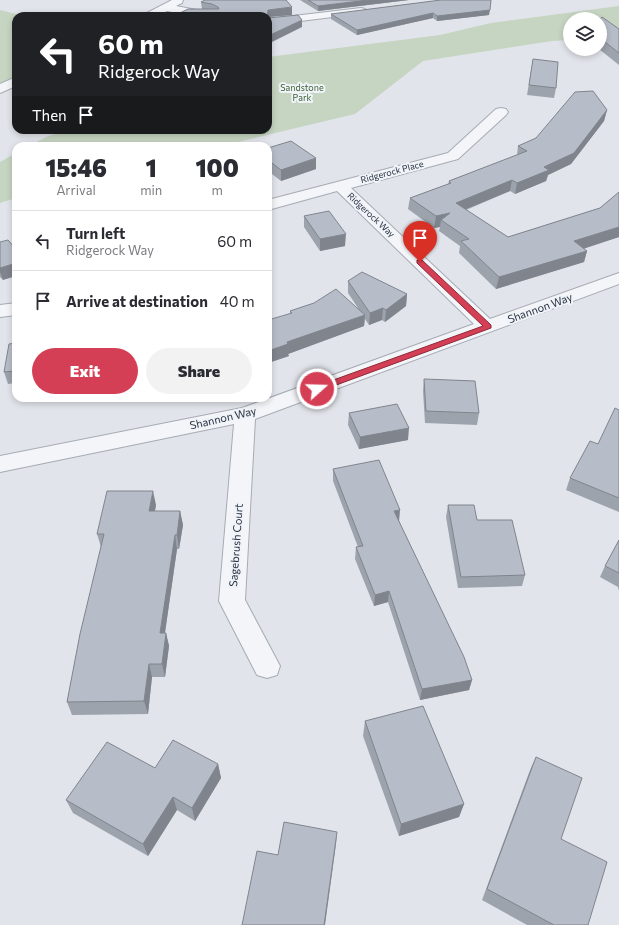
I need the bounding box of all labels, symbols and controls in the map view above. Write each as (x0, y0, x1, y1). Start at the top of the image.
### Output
map controls (563, 12, 607, 56)
button: layers (563, 12, 607, 56)
text: 60 m (98, 26, 164, 60)
icon: left (32, 28, 84, 80)
text: Ridgerock Way (98, 60, 220, 82)
park label: Sandstone Park (280, 82, 324, 103)
icon: arrive (75, 104, 97, 126)
text: Then (32, 106, 67, 124)
text: 15:46 (45, 153, 107, 182)
text: 1 (146, 153, 157, 182)
text: 100 (195, 153, 239, 182)
street label: Ridgerock Place (359, 158, 425, 185)
text: Arrival (56, 182, 96, 198)
text: min (140, 182, 162, 198)
text: m (211, 182, 223, 198)
street label: Ridgerock Way (345, 190, 398, 240)
pin (403, 221, 437, 262)
text: Turn left (66, 224, 125, 242)
icon: arrive (409, 227, 431, 249)
icon: left (32, 230, 54, 252)
text: 60 m (217, 232, 252, 250)
text: Ridgerock Way (66, 242, 154, 258)
icon: arrive (32, 290, 54, 312)
street label: Shannon Way (506, 290, 574, 325)
text: Arrive at destination (66, 292, 208, 310)
text: 40 m (220, 292, 255, 310)
button: Exit (32, 348, 138, 394)
button: Share (146, 348, 252, 394)
position arrow (296, 368, 338, 410)
street label: Shannon Way (188, 403, 258, 432)
street label: Sagebrush Court (226, 502, 245, 587)

